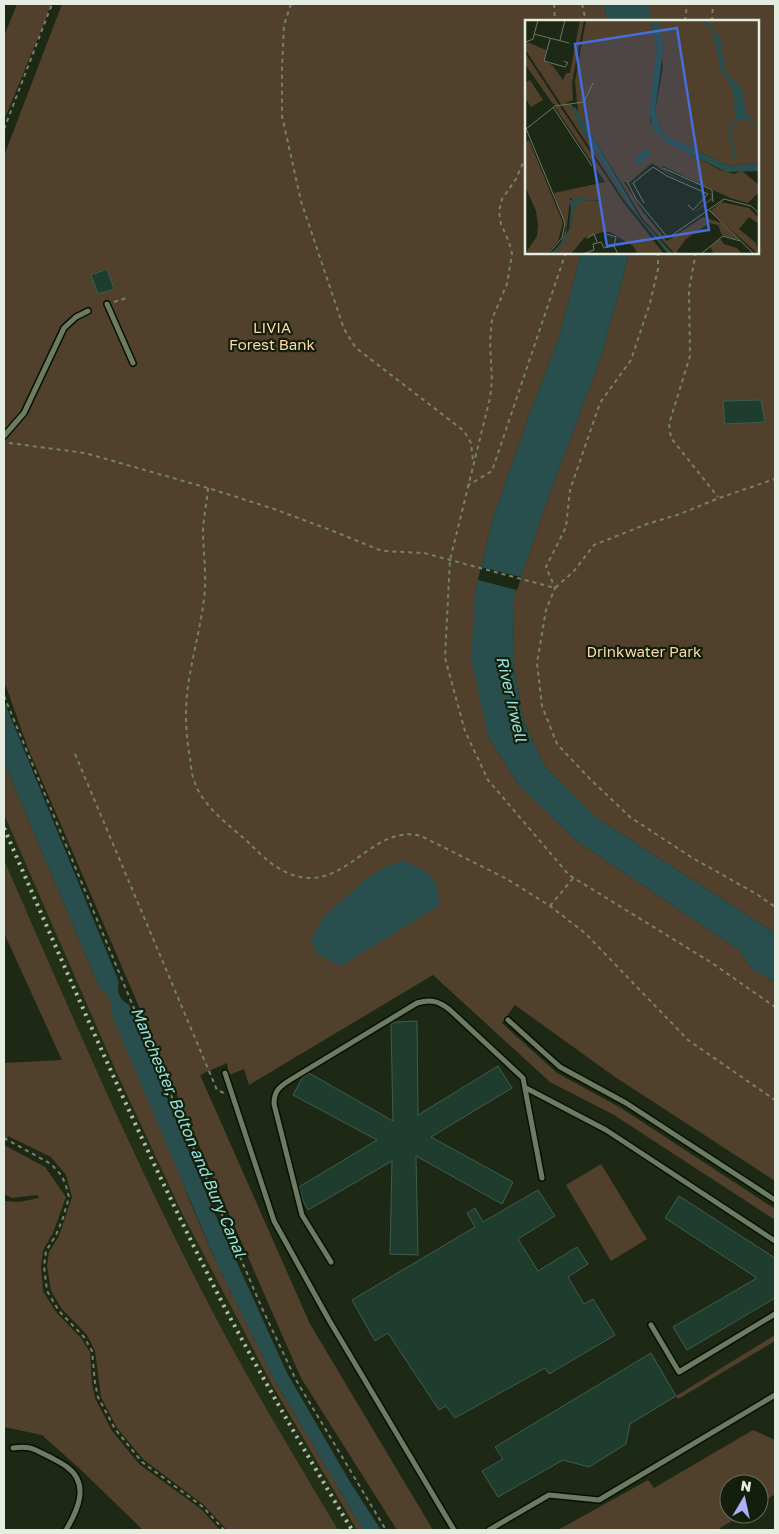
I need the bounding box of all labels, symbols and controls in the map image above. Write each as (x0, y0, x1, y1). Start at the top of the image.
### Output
inset map (525, 20, 759, 254)
park label: LIVIA Forest Bank (229, 318, 316, 353)
park label: Drinkwater Park (586, 642, 702, 660)
water label: River Irwell (492, 654, 532, 745)
water label: Manchester, Bolton and Bury Canal (127, 1004, 251, 1261)
north arrow (719, 1474, 769, 1524)
text: N (740, 1476, 753, 1495)

